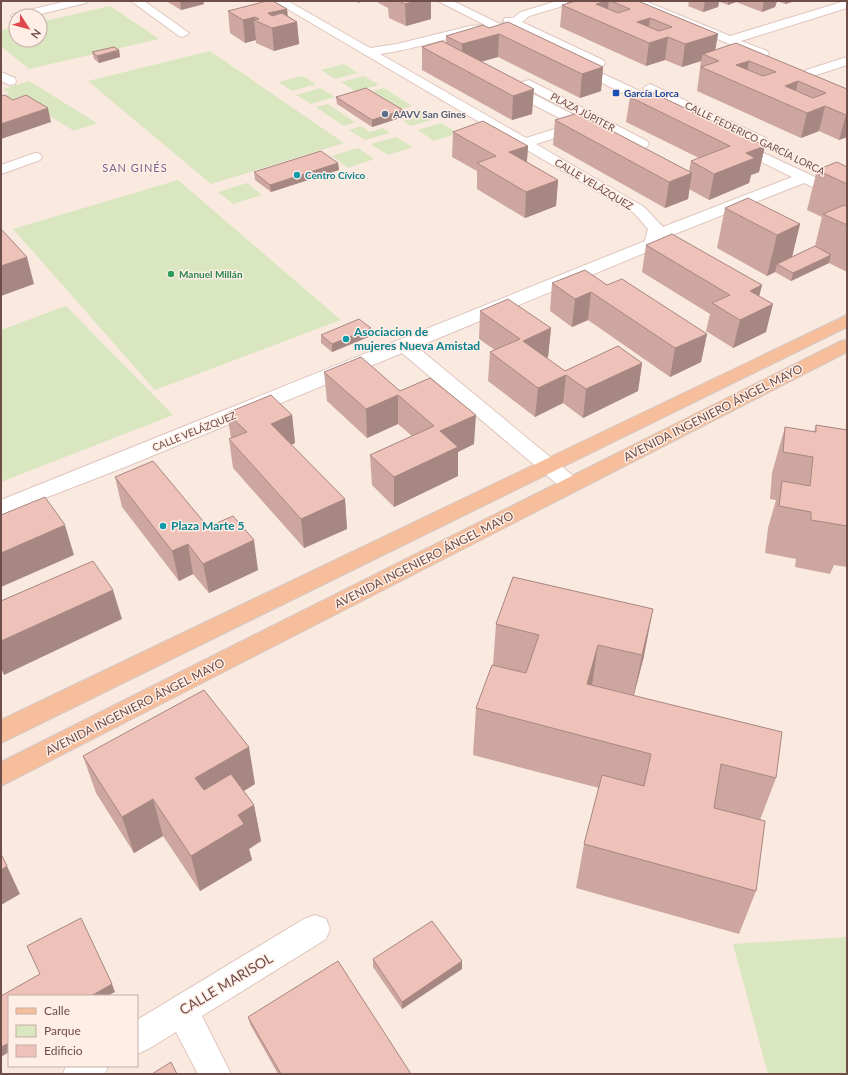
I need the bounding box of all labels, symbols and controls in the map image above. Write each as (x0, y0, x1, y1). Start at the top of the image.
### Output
north arrow (8, 8, 48, 48)
text: N (29, 27, 44, 41)
place label: García Lorca (624, 87, 679, 99)
marker: García Lorca (611, 88, 621, 98)
street label: PLAZA JÚPITER (549, 90, 618, 134)
street label: CALLE FEDERICO GARCÍA LORCA (683, 99, 827, 177)
place label: AAVV San Gines (392, 108, 467, 120)
marker: AAVV San Gines (380, 109, 390, 119)
street label: CALLE VELÁZQUEZ (553, 156, 635, 212)
district label: SAN GINÉS (102, 161, 168, 174)
place label: Centro Cívico (305, 169, 366, 181)
marker: Centro Cívico (292, 170, 302, 180)
place label: Manuel Millán (179, 268, 243, 280)
marker: Manuel Millán (166, 269, 176, 279)
place label: Asociacion de mujeres Nueva Amistad (353, 324, 480, 353)
marker: Asociacion de mujeres Nueva Amistad (341, 334, 351, 344)
street label: AVENIDA INGENIERO ÁNGEL MAYO (621, 361, 805, 464)
street label: CALLE VELÁZQUEZ (150, 409, 238, 453)
street label: AVENIDA INGENIERO ÁNGEL MAYO (332, 508, 516, 611)
place label: Plaza Marte 5 (171, 518, 244, 533)
marker: Plaza Marte 5 (158, 521, 168, 531)
street label: AVENIDA INGENIERO ÁNGEL MAYO (43, 655, 227, 758)
street label: CALLE MARISOL (176, 949, 276, 1018)
legend (8, 995, 138, 1067)
text: Calle (44, 1003, 70, 1018)
text: Parque (44, 1023, 81, 1038)
text: Edificio (44, 1043, 83, 1058)

